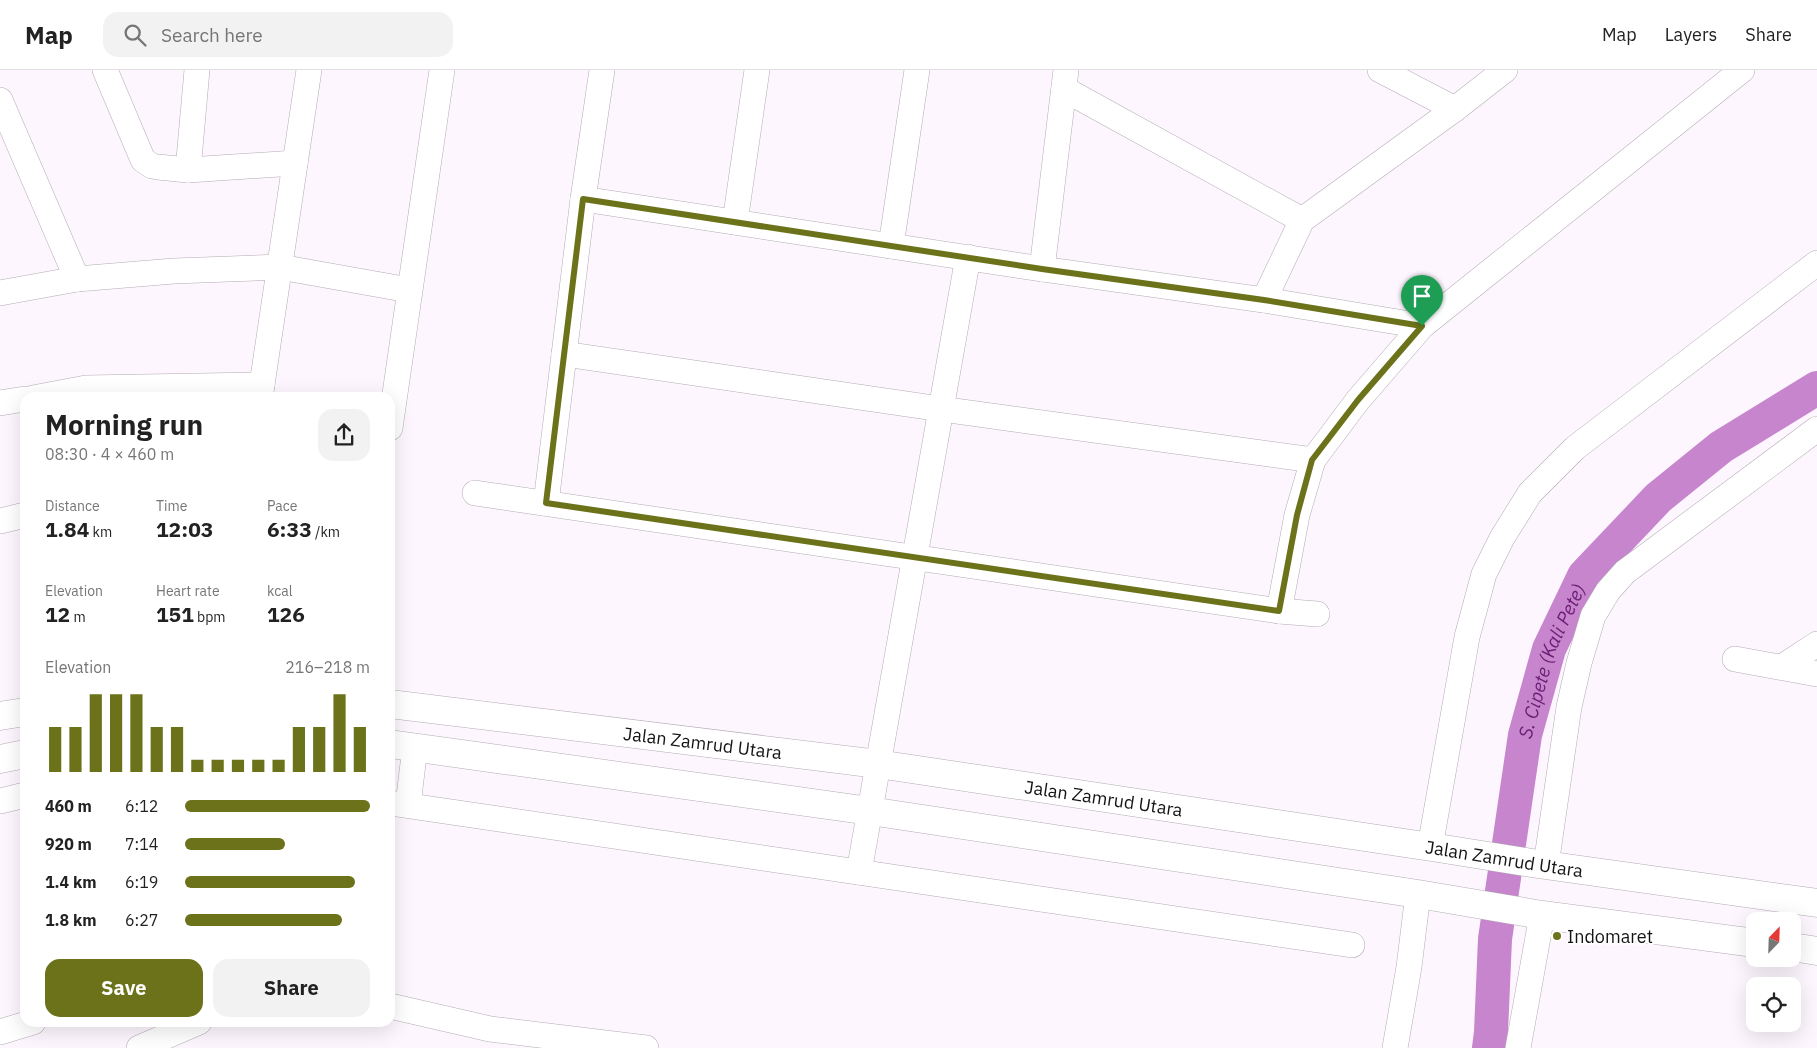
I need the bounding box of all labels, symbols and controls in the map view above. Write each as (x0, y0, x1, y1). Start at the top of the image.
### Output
search box (103, 12, 453, 57)
text: Map (25, 19, 73, 51)
icon: search (121, 21, 149, 49)
text: Search here (161, 23, 263, 47)
text: Map (1602, 23, 1637, 46)
text: Layers (1665, 23, 1717, 46)
text: Share (1745, 23, 1792, 46)
pin (1401, 275, 1443, 326)
icon: arrive (1408, 282, 1436, 310)
text: Morning run (45, 406, 203, 443)
button: share (318, 409, 370, 461)
text: 08:30 · 4 × 460 m (45, 444, 174, 464)
text: Distance (45, 497, 100, 515)
text: Time (156, 497, 187, 515)
text: Pace (267, 497, 297, 515)
text: 1.84 (45, 515, 89, 543)
text: 12:03 (156, 515, 213, 543)
text: 6:33 (267, 515, 312, 543)
text: km (89, 523, 112, 541)
text: /km (312, 523, 340, 541)
water label: S. Cipete (Kali Pete) (1513, 580, 1590, 741)
text: Elevation (45, 582, 103, 600)
text: Heart rate (156, 582, 220, 600)
text: kcal (267, 582, 292, 600)
text: 12 (45, 600, 70, 628)
text: 151 (156, 600, 194, 628)
text: 126 (267, 600, 305, 628)
text: m (70, 608, 86, 626)
text: bpm (194, 608, 226, 626)
text: Elevation (45, 657, 111, 677)
text: 216–218 m (285, 657, 370, 677)
street label: Jalan Zamrud Utara (622, 721, 784, 764)
street label: Jalan Zamrud Utara (1023, 775, 1185, 821)
text: 460 m (45, 796, 92, 816)
text: 6:12 (125, 796, 158, 816)
text: 920 m (45, 834, 92, 854)
text: 7:14 (125, 834, 158, 854)
street label: Jalan Zamrud Utara (1424, 835, 1585, 882)
text: 1.4 km (45, 872, 96, 892)
text: 6:19 (125, 872, 158, 892)
text: 1.8 km (45, 910, 96, 930)
text: 6:27 (125, 910, 158, 930)
north arrow (1746, 912, 1801, 968)
map controls (1746, 912, 1801, 1032)
place label: Indomaret (1567, 925, 1653, 948)
marker: Indomaret (1551, 930, 1563, 942)
button: Save (45, 959, 203, 1017)
button: Share (213, 959, 370, 1017)
button: locate (1746, 977, 1801, 1032)

